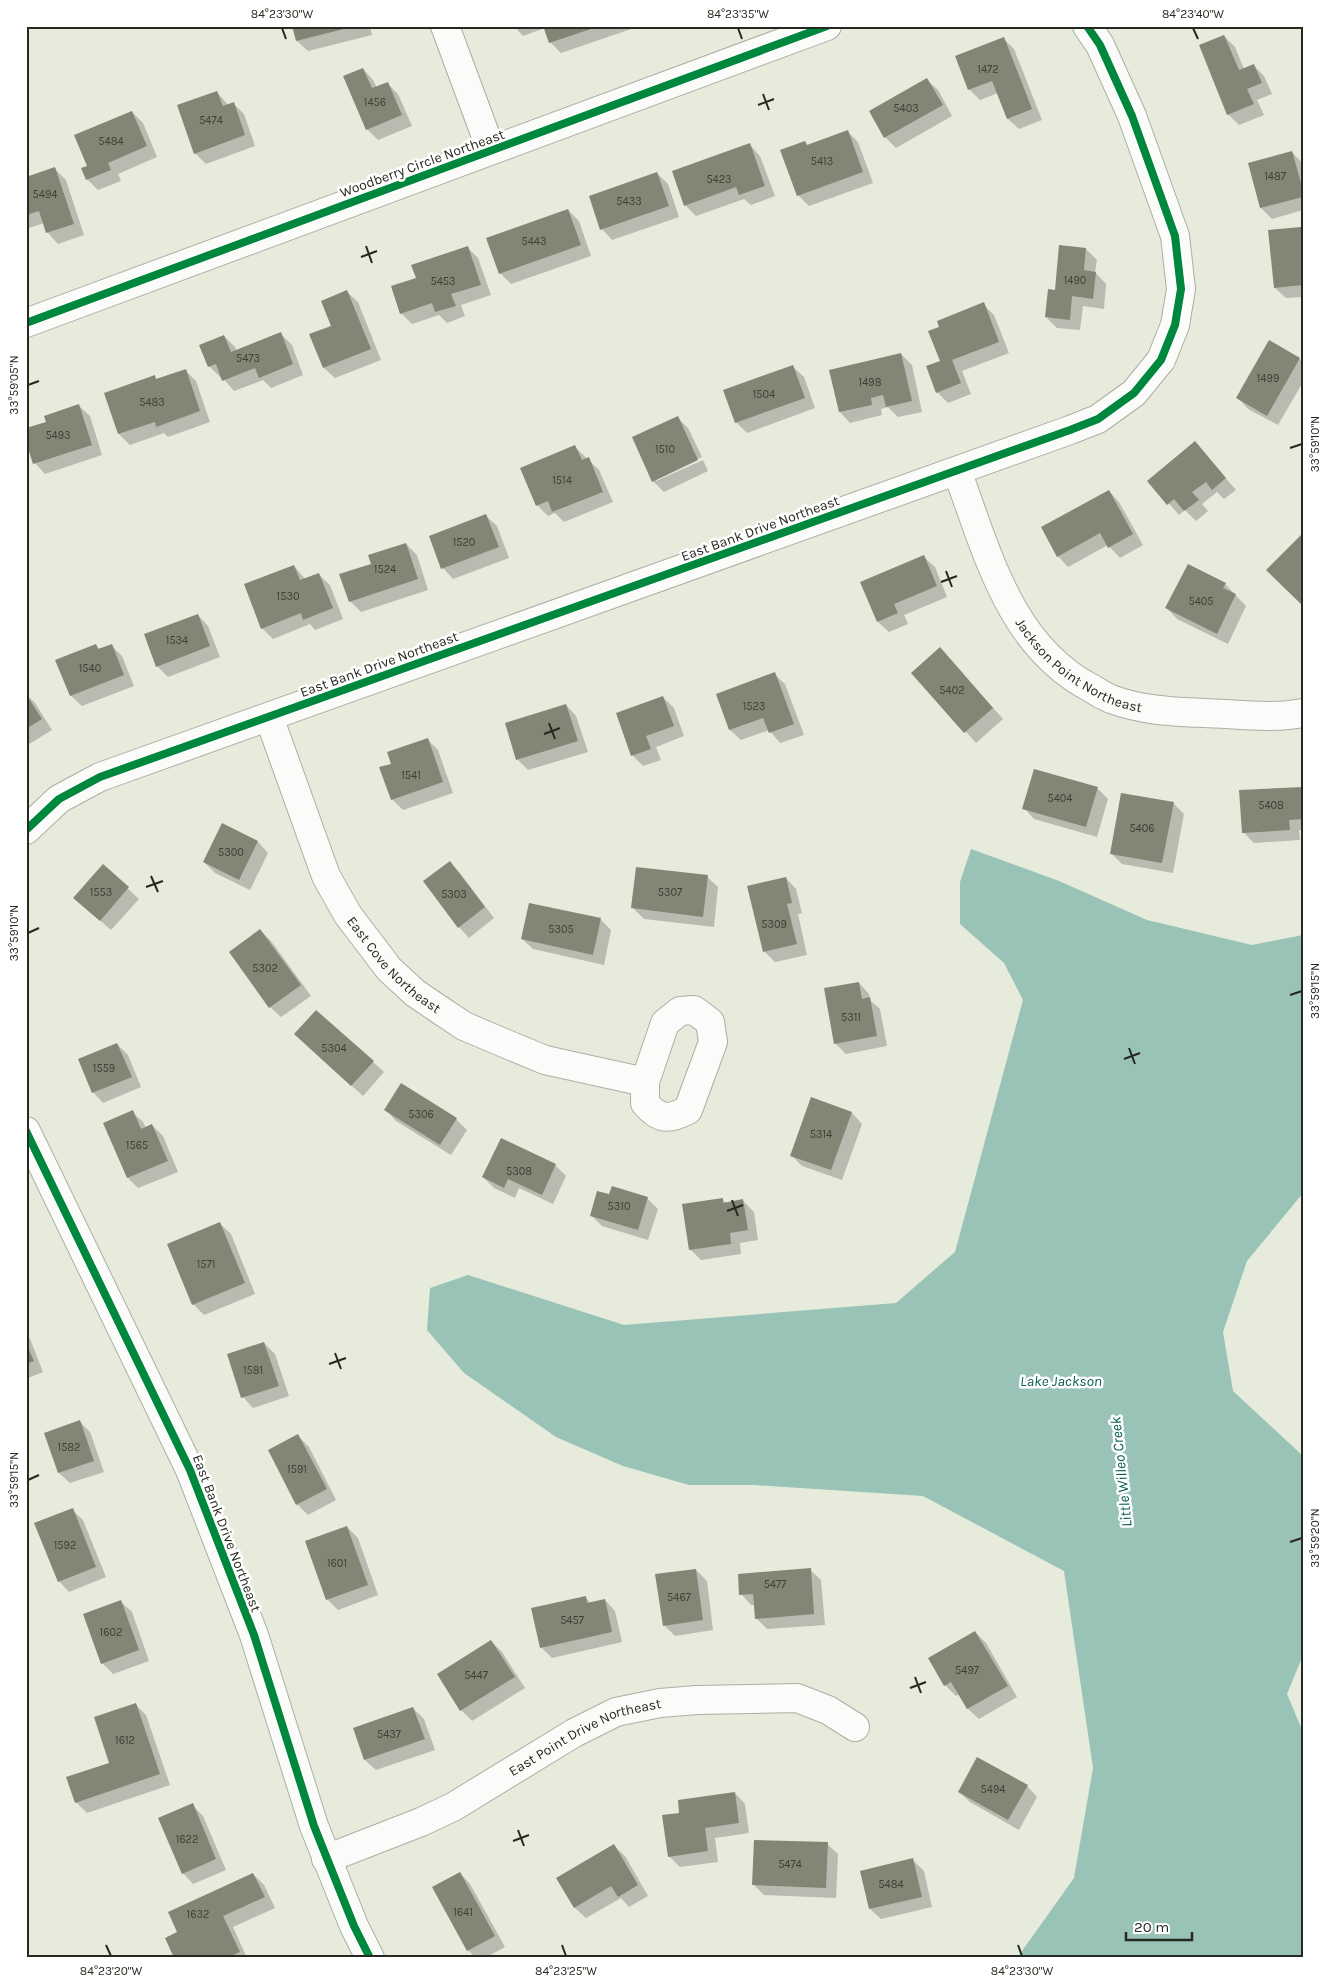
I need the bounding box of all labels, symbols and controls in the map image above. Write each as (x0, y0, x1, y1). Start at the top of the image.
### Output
text: 84°23'30"W (251, 7, 313, 21)
text: 84°23'35"W (707, 7, 769, 21)
text: 84°23'40"W (1162, 7, 1224, 21)
house number: 1472 (977, 63, 999, 76)
house number: 1456 (364, 96, 386, 109)
house number: 5403 (893, 102, 919, 115)
house number: 5474 (199, 114, 223, 127)
street label: Woodberry Circle Northeast (337, 126, 507, 201)
house number: 5484 (98, 135, 124, 148)
house number: 5413 (811, 155, 833, 168)
house number: 1487 (1264, 170, 1286, 183)
house number: 5423 (706, 173, 732, 186)
house number: 5494 (33, 188, 57, 201)
house number: 5433 (616, 195, 642, 208)
house number: 5443 (522, 235, 547, 248)
house number: 1490 (1064, 274, 1086, 287)
house number: 5453 (430, 275, 456, 288)
house number: 5473 (236, 352, 260, 365)
text: 33°59'05"N (7, 355, 21, 415)
house number: 1499 (1257, 372, 1279, 385)
house number: 1498 (859, 376, 882, 389)
house number: 1504 (753, 388, 775, 401)
house number: 5483 (139, 396, 165, 409)
text: 33°59'10"N (1308, 416, 1322, 472)
house number: 5493 (45, 429, 71, 442)
house number: 1510 (655, 443, 675, 456)
house number: 1514 (552, 474, 572, 487)
street label: East Bank Drive Northeast (679, 492, 842, 565)
house number: 1520 (453, 536, 475, 549)
house number: 1524 (374, 563, 396, 576)
house number: 1530 (277, 590, 299, 603)
house number: 5405 (1188, 595, 1214, 608)
street label: Jackson Point Northeast (1012, 615, 1144, 716)
street label: East Bank Drive Northeast (298, 628, 461, 701)
house number: 1534 (166, 634, 188, 647)
house number: 1540 (79, 662, 101, 675)
house number: 5402 (939, 684, 965, 697)
house number: 1523 (743, 700, 765, 713)
house number: 1541 (401, 769, 421, 782)
house number: 5404 (1047, 792, 1073, 805)
house number: 5408 (1258, 799, 1284, 812)
house number: 5406 (1129, 822, 1155, 835)
house number: 5300 (218, 846, 244, 859)
house number: 1553 (90, 886, 112, 899)
house number: 5307 (658, 886, 682, 899)
house number: 5303 (441, 888, 467, 901)
text: 33°59'10"N (7, 905, 21, 961)
street label: East Cove Northeast (343, 913, 444, 1017)
house number: 5309 (761, 918, 787, 931)
house number: 5305 (548, 923, 574, 936)
house number: 5302 (252, 962, 278, 975)
text: 33°59'15"N (1308, 963, 1322, 1019)
house number: 5311 (841, 1011, 861, 1024)
house number: 5304 (321, 1042, 347, 1055)
house number: 1559 (93, 1062, 115, 1075)
house number: 5306 (408, 1108, 434, 1121)
house number: 5314 (810, 1128, 832, 1141)
house number: 1565 (126, 1139, 148, 1152)
house number: 5308 (506, 1165, 532, 1178)
house number: 5310 (608, 1200, 630, 1213)
house number: 1571 (197, 1258, 215, 1271)
house number: 1581 (243, 1364, 263, 1377)
water label: Lake Jackson (1020, 1372, 1102, 1390)
water label: Little Willeo Creek (1106, 1416, 1136, 1528)
house number: 1582 (58, 1441, 80, 1454)
text: 33°59'15"N (7, 1452, 21, 1508)
street label: East Bank Drive Northeast (189, 1452, 264, 1614)
house number: 1591 (287, 1463, 307, 1476)
text: 33°59'20"N (1308, 1508, 1322, 1568)
house number: 1592 (54, 1539, 76, 1552)
house number: 1601 (327, 1557, 347, 1570)
house number: 5477 (764, 1578, 786, 1591)
house number: 5467 (667, 1591, 691, 1604)
house number: 5457 (560, 1614, 584, 1627)
house number: 1602 (100, 1626, 122, 1639)
house number: 5497 (955, 1664, 979, 1677)
house number: 5447 (464, 1669, 488, 1682)
street label: East Point Drive Northeast (506, 1695, 663, 1780)
house number: 5437 (377, 1728, 401, 1741)
house number: 1612 (115, 1734, 135, 1747)
house number: 5494 (981, 1783, 1005, 1796)
house number: 1622 (176, 1833, 198, 1846)
house number: 5474 (778, 1858, 802, 1871)
house number: 5484 (878, 1878, 904, 1891)
house number: 1641 (453, 1906, 473, 1919)
house number: 1632 (187, 1908, 209, 1921)
scale bar (1126, 1909, 1193, 1941)
text: 20 m (1134, 1918, 1169, 1936)
text: 84°23'20"W (80, 1964, 142, 1978)
text: 84°23'25"W (535, 1964, 597, 1978)
text: 84°23'30"W (991, 1964, 1053, 1978)

